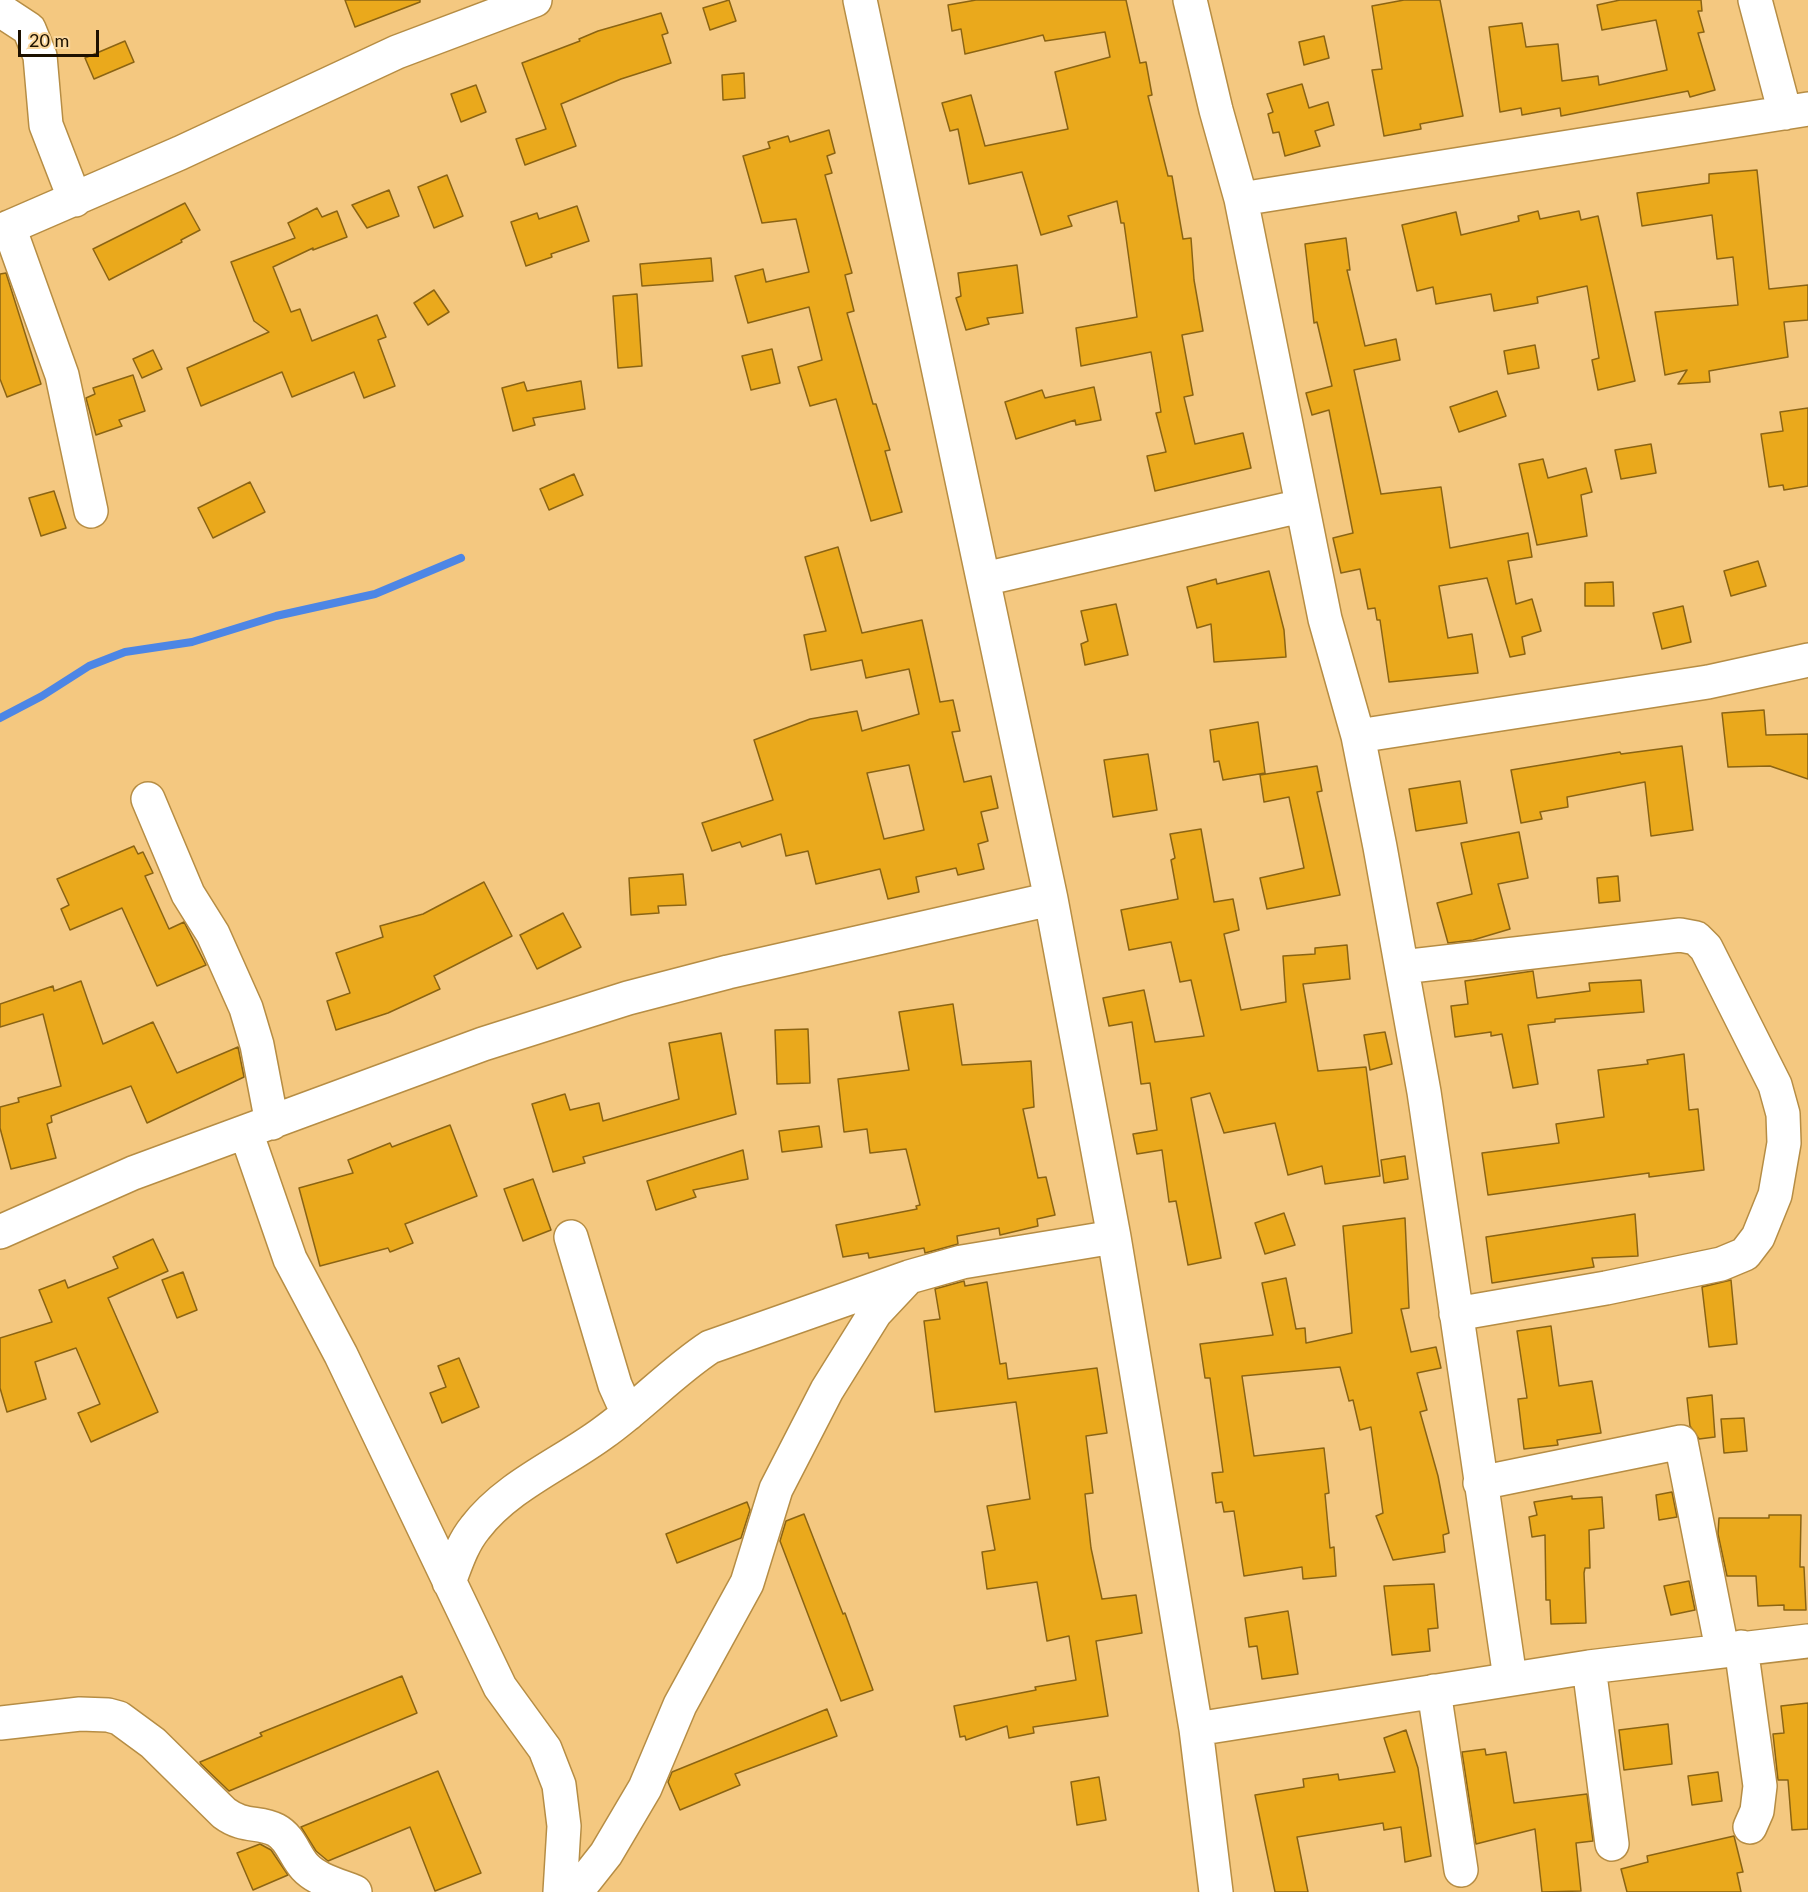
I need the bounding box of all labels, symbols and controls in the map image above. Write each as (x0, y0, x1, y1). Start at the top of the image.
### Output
scale bar (21, 18, 102, 56)
text: 20 m (29, 29, 69, 51)

